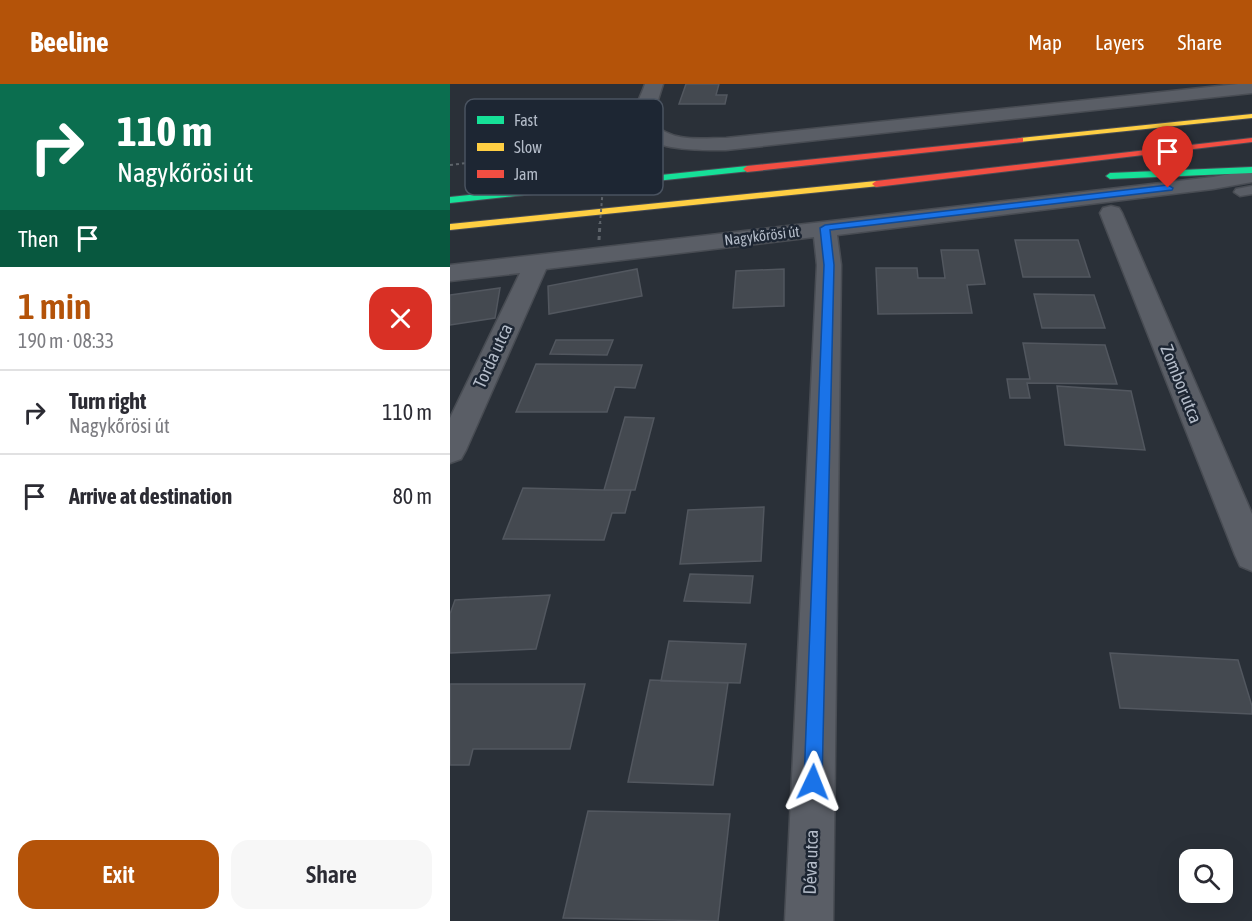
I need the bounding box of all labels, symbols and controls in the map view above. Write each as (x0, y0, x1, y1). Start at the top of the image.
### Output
text: Beeline (30, 26, 109, 58)
text: Map (1028, 30, 1062, 54)
text: Layers (1095, 30, 1145, 54)
text: Share (1178, 30, 1222, 54)
legend (465, 99, 663, 195)
text: 110 m (117, 107, 212, 155)
icon: right (18, 108, 96, 186)
text: Fast (514, 111, 538, 129)
pin (1142, 126, 1193, 188)
icon: arrive (1151, 135, 1184, 168)
text: Slow (514, 138, 542, 156)
text: Nagykőrösi út (117, 157, 253, 188)
text: Jam (514, 165, 538, 183)
icon: arrive (71, 222, 104, 255)
street label: Nagykőrösi út (723, 222, 801, 249)
text: Then (18, 226, 59, 252)
text: 1 min (18, 285, 92, 327)
button: close (369, 287, 432, 350)
street label: Torda utca (469, 320, 517, 391)
text: 190 m · 08:33 (18, 329, 114, 352)
street label: Zombor utca (1156, 341, 1207, 426)
text: Turn right (69, 388, 146, 414)
icon: right (18, 396, 51, 429)
text: 110 m (382, 399, 432, 425)
text: Nagykőrösi út (69, 414, 170, 437)
icon: arrive (18, 480, 51, 513)
text: Arrive at destination (69, 483, 232, 509)
text: 80 m (392, 483, 432, 509)
position arrow (781, 750, 845, 814)
street label: Déva utca (799, 829, 822, 895)
button: Exit (18, 840, 219, 909)
button: Share (231, 840, 432, 909)
map controls (1179, 849, 1233, 903)
button: search (1179, 849, 1233, 903)

